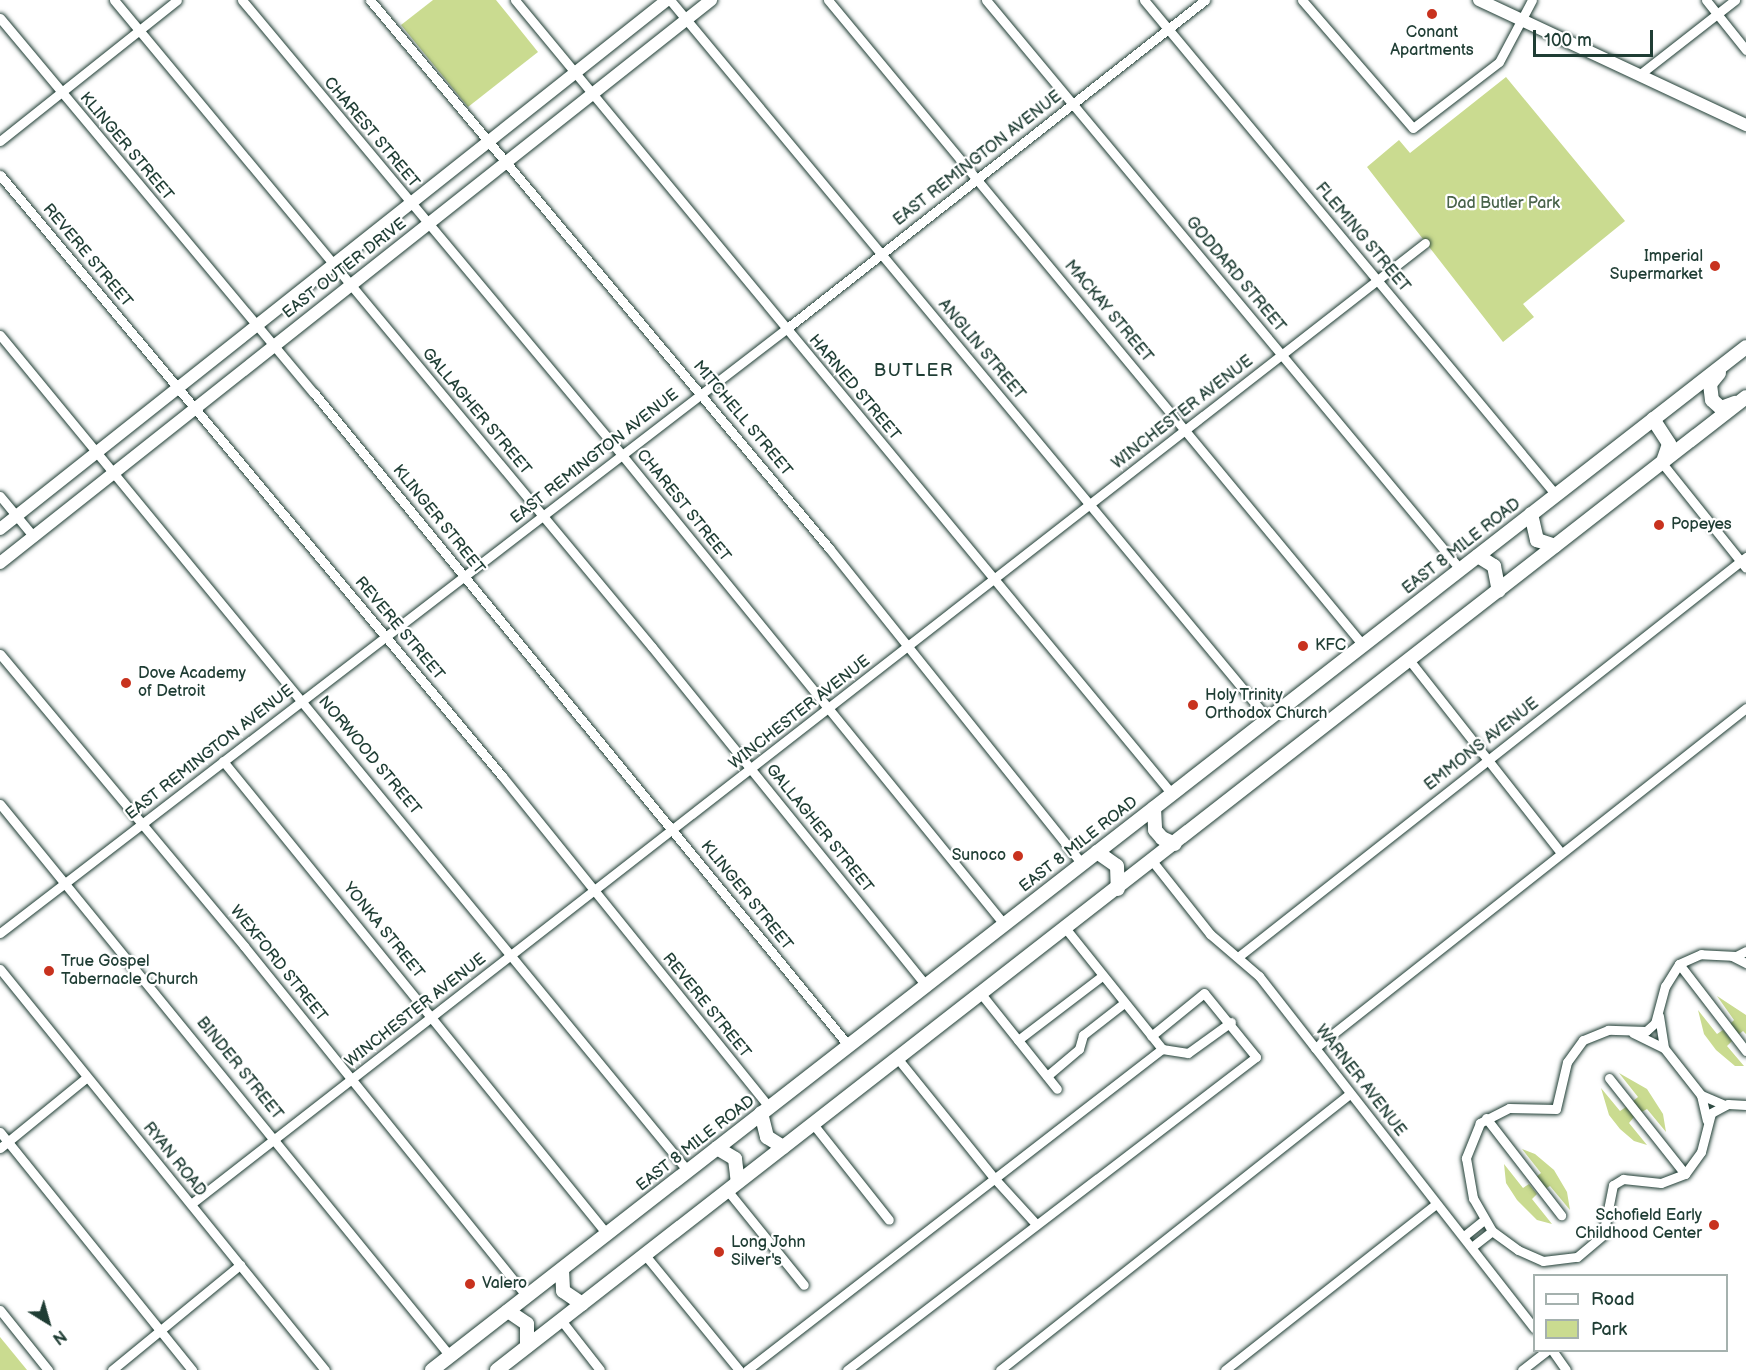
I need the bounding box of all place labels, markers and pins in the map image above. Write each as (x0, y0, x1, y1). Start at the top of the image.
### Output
marker: Conant Apartments (1425, 7, 1439, 21)
place label: Conant Apartments (1390, 23, 1474, 61)
place label: Imperial Supermarket (1610, 247, 1703, 285)
marker: Imperial Supermarket (1708, 259, 1722, 273)
place label: Popeyes (1671, 515, 1732, 535)
marker: Popeyes (1652, 518, 1666, 532)
place label: KFC (1315, 636, 1346, 656)
marker: KFC (1296, 639, 1310, 653)
place label: Dove Academy of Detroit (138, 664, 246, 702)
marker: Dove Academy of Detroit (119, 676, 133, 690)
place label: Holy Trinity Orthodox Church (1205, 686, 1327, 724)
marker: Holy Trinity Orthodox Church (1186, 698, 1200, 712)
place label: Sunoco (952, 846, 1006, 866)
marker: Sunoco (1011, 849, 1025, 863)
place label: True Gospel Tabernacle Church (61, 952, 198, 990)
marker: True Gospel Tabernacle Church (42, 964, 56, 978)
place label: Schofield Early Childhood Center (1575, 1206, 1702, 1244)
marker: Schofield Early Childhood Center (1707, 1218, 1721, 1232)
place label: Long John Silver's (731, 1233, 806, 1271)
marker: Long John Silver's (712, 1245, 726, 1259)
place label: Valero (482, 1274, 527, 1294)
marker: Valero (463, 1277, 477, 1291)

